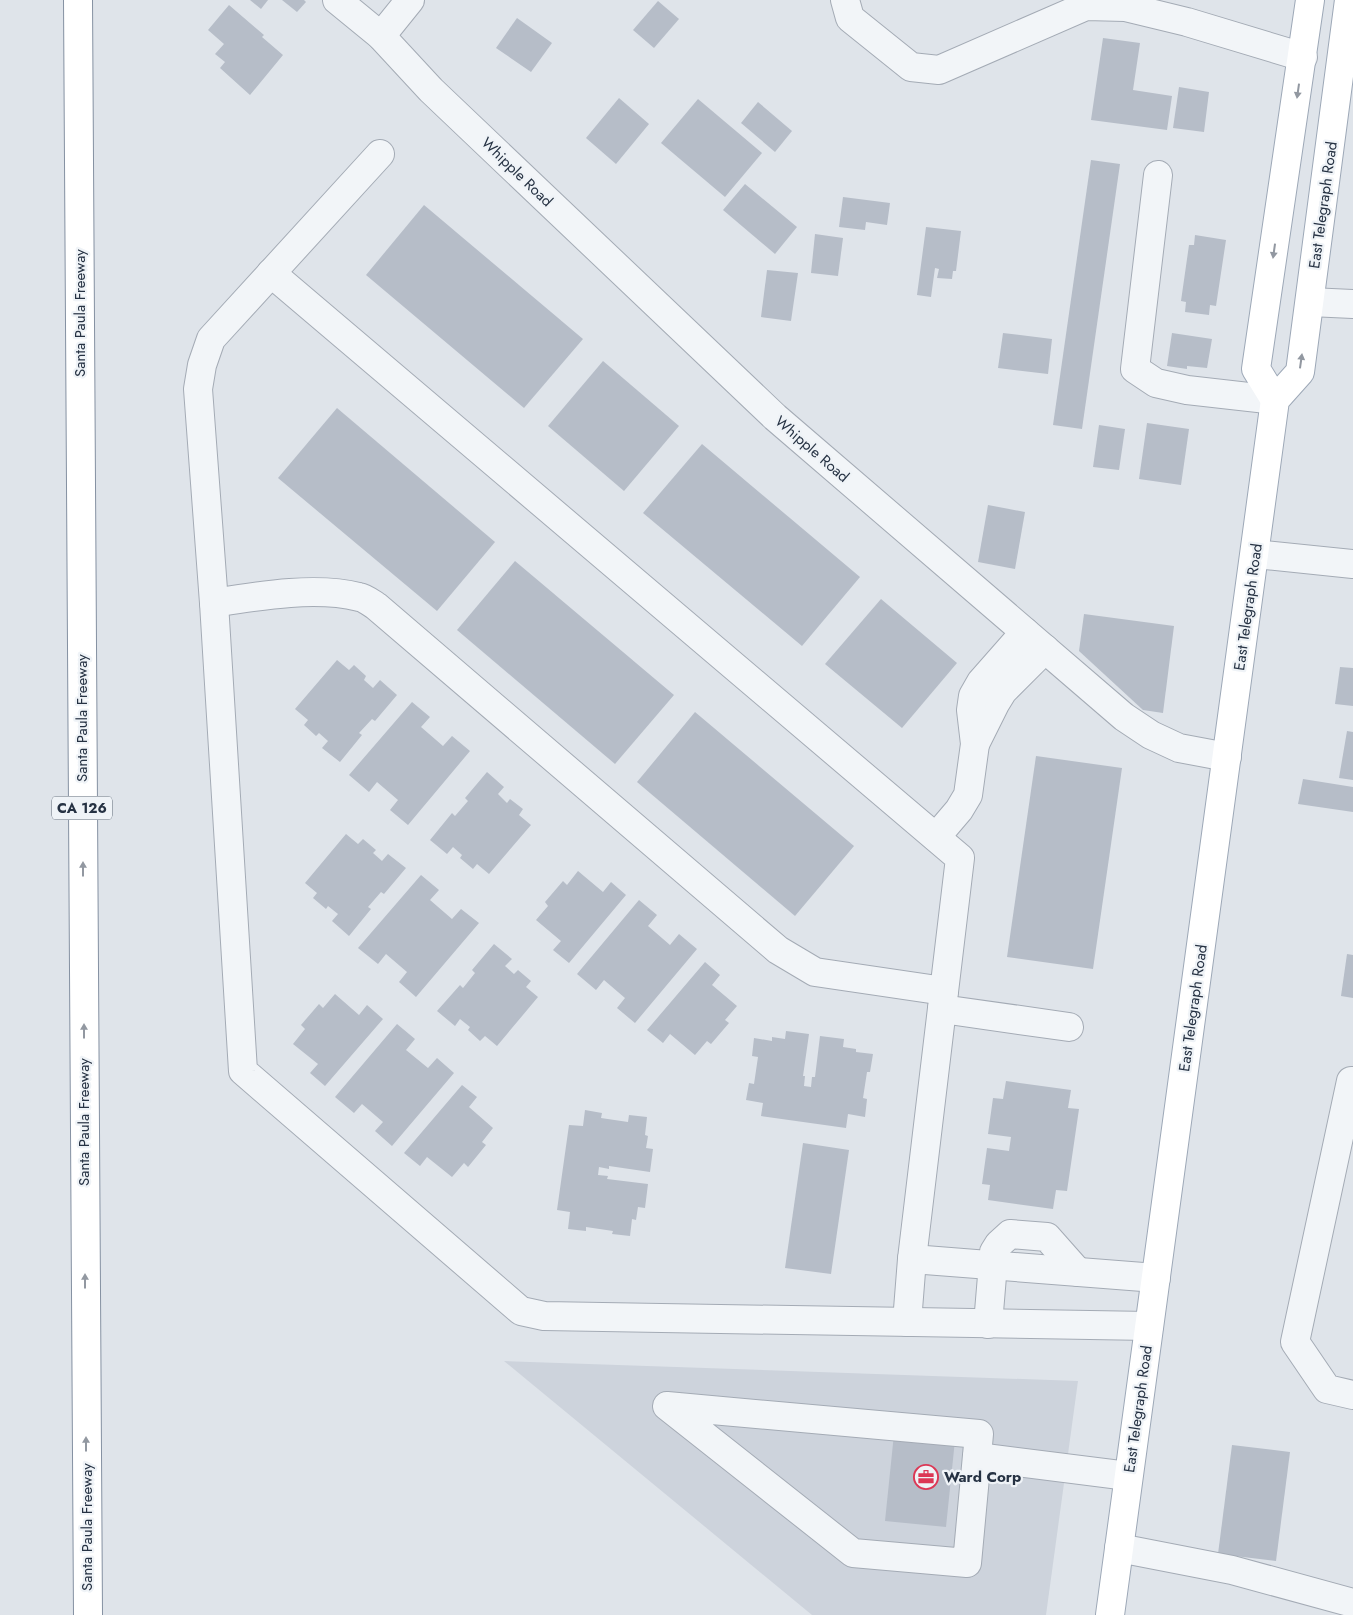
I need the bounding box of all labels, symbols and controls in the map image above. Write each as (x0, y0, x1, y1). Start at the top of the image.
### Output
one-way arrow (1294, 83, 1302, 99)
street label: Whipple Road (476, 132, 558, 212)
street label: East Telegraph Road (1303, 140, 1343, 270)
one-way arrow (1270, 244, 1278, 260)
street label: Santa Paula Freeway (69, 249, 91, 377)
one-way arrow (1298, 353, 1306, 369)
street label: Whipple Road (770, 411, 854, 487)
street label: East Telegraph Road (1228, 542, 1268, 672)
street label: Santa Paula Freeway (71, 654, 93, 782)
road number: CA 126 (52, 796, 112, 820)
one-way arrow (79, 861, 87, 877)
street label: East Telegraph Road (1173, 943, 1213, 1073)
one-way arrow (79, 1023, 87, 1039)
street label: Santa Paula Freeway (73, 1058, 95, 1186)
one-way arrow (81, 1273, 89, 1289)
street label: East Telegraph Road (1118, 1344, 1158, 1474)
one-way arrow (82, 1436, 90, 1452)
street label: Santa Paula Freeway (76, 1463, 98, 1591)
office icon: Ward Corp (913, 1464, 939, 1490)
place label: Ward Corp (944, 1466, 1021, 1488)

